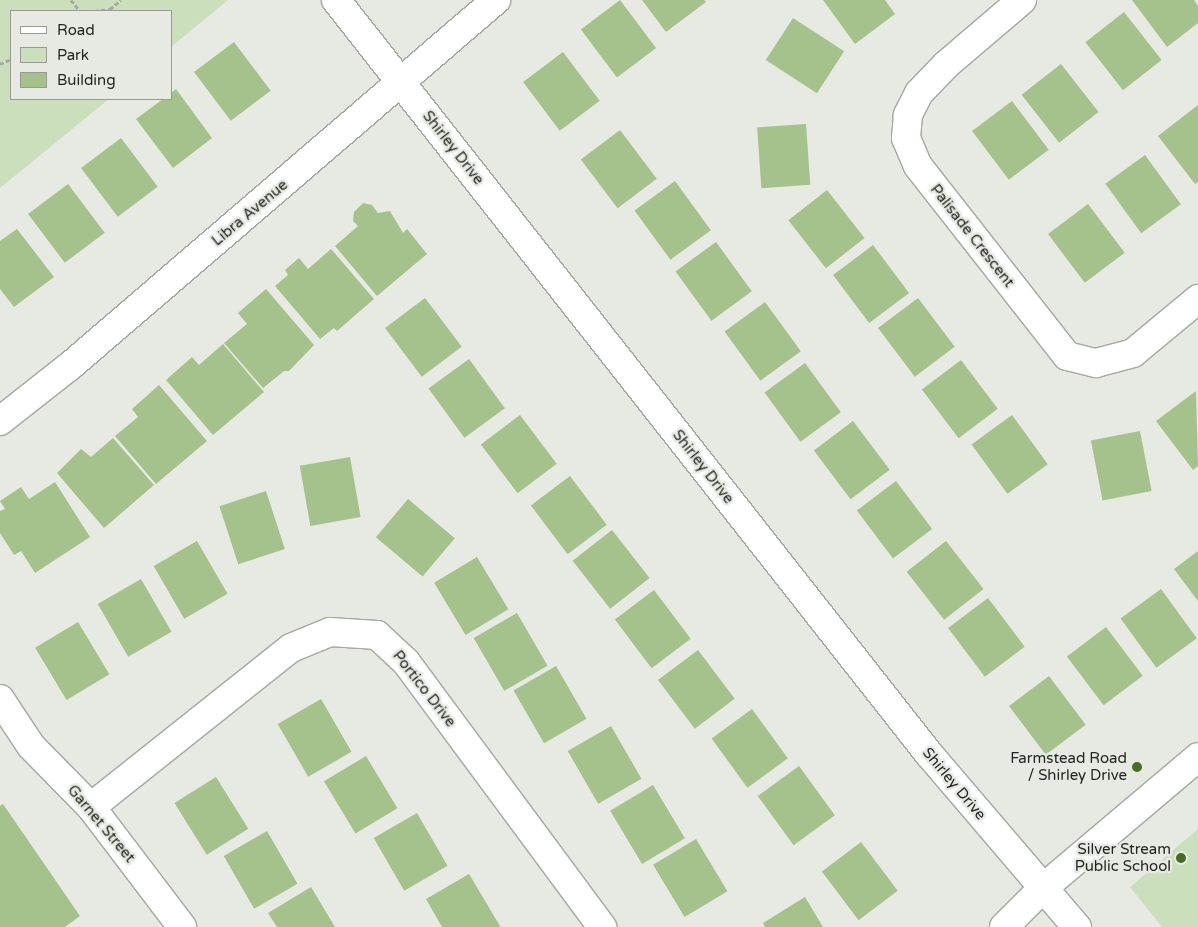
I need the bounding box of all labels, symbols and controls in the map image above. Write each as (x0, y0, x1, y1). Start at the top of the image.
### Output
legend (10, 10, 172, 100)
text: Road (57, 21, 95, 39)
text: Park (57, 46, 89, 64)
text: Building (57, 71, 116, 89)
street label: Shirley Drive (419, 107, 487, 189)
street label: Libra Avenue (208, 176, 292, 250)
street label: Palisade Crescent (926, 181, 1018, 291)
street label: Shirley Drive (669, 426, 737, 508)
street label: Portico Drive (389, 647, 459, 731)
street label: Shirley Drive (919, 744, 989, 824)
place label: Farmstead Road / Shirley Drive (1010, 749, 1127, 784)
marker: Farmstead Road / Shirley Drive (1131, 761, 1143, 773)
street label: Garnet Street (63, 782, 139, 866)
place label: Silver Stream Public School (1075, 840, 1171, 875)
marker: Silver Stream Public School (1175, 852, 1187, 864)

